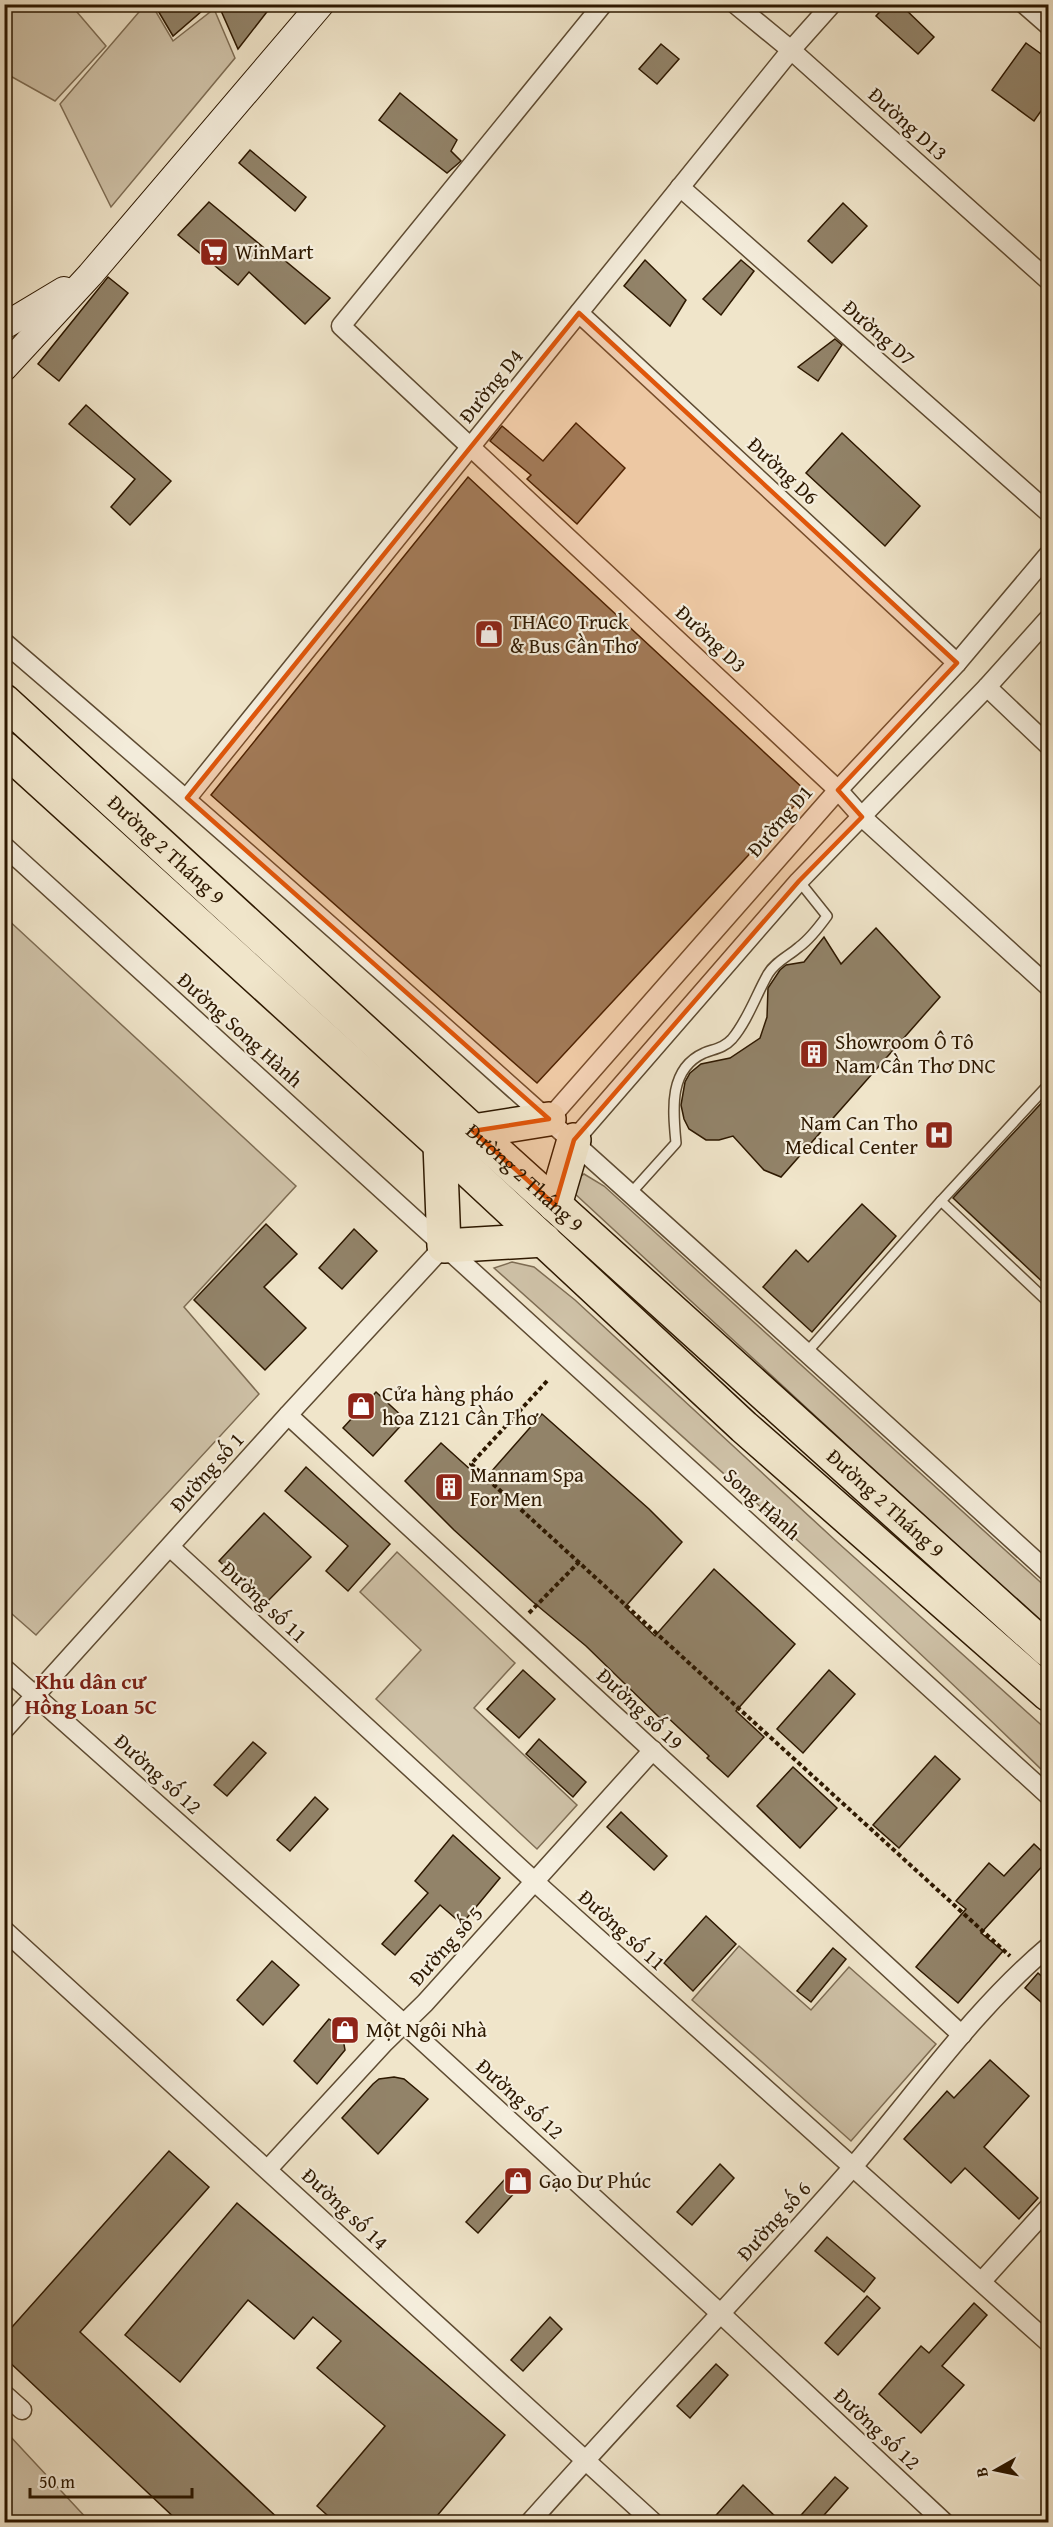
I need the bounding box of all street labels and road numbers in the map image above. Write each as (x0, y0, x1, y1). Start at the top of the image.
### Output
street label: Đường D13 (862, 79, 955, 168)
street label: Đường D7 (836, 292, 922, 373)
street label: Đường D4 (451, 342, 530, 429)
street label: Đường D6 (741, 429, 826, 512)
street label: Đường D3 (669, 597, 754, 680)
street label: Đường D1 (739, 778, 820, 864)
street label: Đường 2 Tháng 9 (101, 787, 232, 911)
street label: Đường Song Hành (171, 965, 310, 1095)
street label: Đường 2 Tháng 9 (459, 1116, 591, 1239)
street label: Đường số 1 (162, 1425, 251, 1519)
street label: Đường 2 Tháng 9 (820, 1441, 952, 1565)
street label: Song Hành (717, 1460, 808, 1547)
street label: Đường số 11 (214, 1553, 315, 1650)
street label: Đường số 19 (590, 1660, 691, 1757)
street label: Đường số 12 (108, 1726, 209, 1821)
street label: Đường số 11 (572, 1882, 673, 1977)
street label: Đường số 5 (401, 1899, 490, 1993)
street label: Đường số 12 (470, 2051, 571, 2146)
street label: Đường số 14 (295, 2160, 396, 2257)
street label: Đường số 6 (729, 2174, 818, 2268)
street label: Đường số 12 (827, 2380, 928, 2477)

